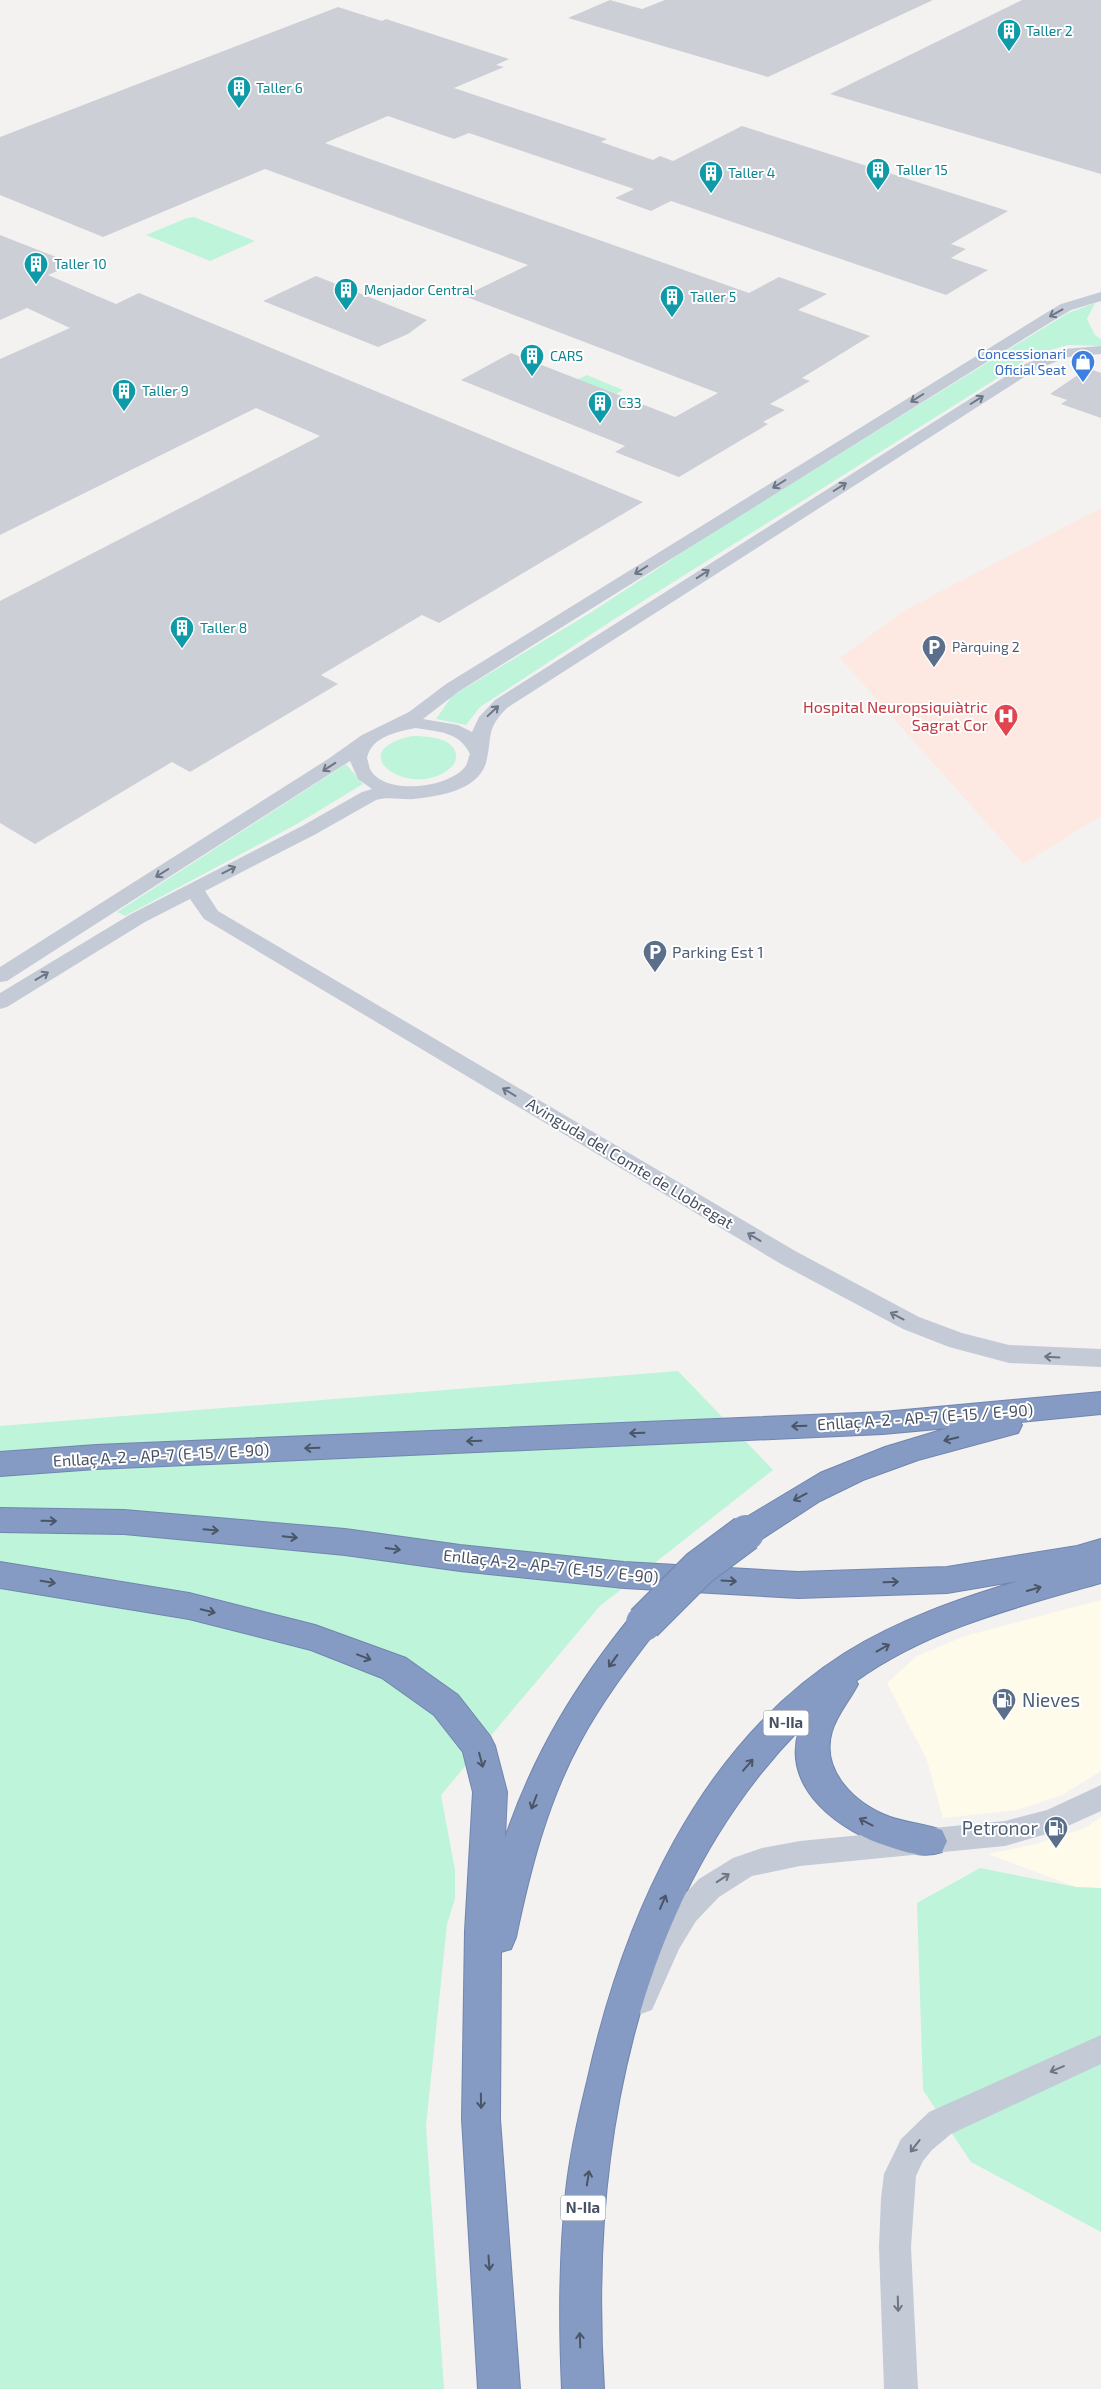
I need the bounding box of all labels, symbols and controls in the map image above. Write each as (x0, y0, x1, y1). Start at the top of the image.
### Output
building icon: Taller 2 (996, 18, 1022, 52)
place label: Taller 2 (1026, 22, 1073, 39)
building icon: Taller 6 (226, 75, 252, 109)
place label: Taller 6 (256, 79, 303, 96)
building icon: Taller 15 (865, 157, 891, 191)
building icon: Taller 4 (698, 160, 724, 194)
place label: Taller 15 (896, 161, 948, 178)
place label: Taller 4 (728, 164, 775, 181)
building icon: Taller 10 (23, 251, 49, 285)
place label: Taller 10 (54, 255, 107, 272)
building icon: Menjador Central (333, 277, 359, 311)
place label: Menjador Central (364, 281, 475, 298)
building icon: Taller 5 (659, 284, 685, 318)
place label: Taller 5 (690, 288, 736, 305)
one-way arrow (1048, 308, 1063, 318)
building icon: CARS (519, 343, 545, 377)
place label: Concessionari Oficial Seat (977, 345, 1066, 378)
place label: CARS (550, 347, 583, 364)
shop icon: Concessionari Oficial Seat (1070, 349, 1096, 383)
building icon: Taller 9 (111, 378, 137, 412)
place label: Taller 9 (142, 382, 189, 399)
building icon: C33 (587, 390, 613, 424)
one-way arrow (911, 393, 925, 403)
place label: C33 (618, 394, 642, 411)
one-way arrow (970, 395, 984, 405)
one-way arrow (773, 479, 787, 489)
one-way arrow (832, 481, 846, 491)
one-way arrow (635, 565, 649, 575)
one-way arrow (695, 569, 709, 579)
building icon: Taller 8 (169, 615, 195, 649)
place label: Taller 8 (200, 619, 247, 636)
parking icon: Pàrquing 2 (921, 634, 947, 668)
place label: Pàrquing 2 (952, 638, 1020, 655)
place label: Hospital Neuropsiquiàtric Sagrat Cor (803, 697, 989, 734)
hospital icon: Hospital Neuropsiquiàtric Sagrat Cor (993, 703, 1019, 737)
one-way arrow (487, 705, 500, 717)
one-way arrow (322, 763, 336, 773)
one-way arrow (221, 865, 236, 875)
one-way arrow (155, 868, 169, 879)
parking icon: Parking Est 1 (642, 939, 668, 973)
place label: Parking Est 1 (672, 942, 764, 961)
one-way arrow (34, 971, 48, 981)
one-way arrow (503, 1086, 517, 1096)
street label: Avinguda del Comte de Llobregat (523, 1093, 737, 1232)
one-way arrow (748, 1232, 762, 1242)
one-way arrow (890, 1310, 904, 1320)
one-way arrow (1045, 1352, 1061, 1361)
street label: Enllaç A-2 - AP-7 (E-15 / E-90) (816, 1399, 1034, 1435)
one-way arrow (791, 1422, 807, 1431)
one-way arrow (629, 1429, 645, 1438)
one-way arrow (944, 1435, 960, 1444)
one-way arrow (467, 1436, 483, 1445)
street label: Enllaç A-2 - AP-7 (E-15 / E-90) (52, 1439, 270, 1471)
one-way arrow (304, 1443, 320, 1452)
one-way arrow (793, 1493, 808, 1502)
one-way arrow (40, 1516, 56, 1526)
one-way arrow (203, 1525, 219, 1534)
one-way arrow (281, 1532, 297, 1542)
one-way arrow (385, 1544, 401, 1554)
street label: Enllaç A-2 - AP-7 (E-15 / E-90) (442, 1545, 660, 1587)
one-way arrow (721, 1576, 737, 1585)
one-way arrow (40, 1577, 56, 1587)
one-way arrow (883, 1577, 899, 1587)
one-way arrow (1026, 1584, 1042, 1594)
one-way arrow (200, 1607, 216, 1616)
one-way arrow (875, 1642, 890, 1652)
one-way arrow (356, 1653, 371, 1662)
one-way arrow (608, 1654, 618, 1668)
fuel station icon: Nieves (991, 1687, 1017, 1721)
place label: Nieves (1022, 1688, 1080, 1711)
road number: N-IIa (764, 1710, 808, 1736)
one-way arrow (477, 1752, 487, 1768)
one-way arrow (742, 1758, 754, 1771)
one-way arrow (529, 1794, 538, 1809)
fuel station icon: Petronor (1043, 1815, 1069, 1849)
place label: Petronor (962, 1816, 1038, 1839)
one-way arrow (859, 1817, 874, 1827)
one-way arrow (715, 1872, 729, 1882)
one-way arrow (658, 1895, 668, 1910)
one-way arrow (1050, 2065, 1065, 2075)
one-way arrow (476, 2092, 486, 2108)
one-way arrow (910, 2139, 921, 2152)
one-way arrow (583, 2171, 593, 2187)
road number: N-IIa (560, 2196, 606, 2220)
one-way arrow (484, 2255, 494, 2271)
one-way arrow (893, 2296, 903, 2312)
one-way arrow (575, 2333, 585, 2349)

